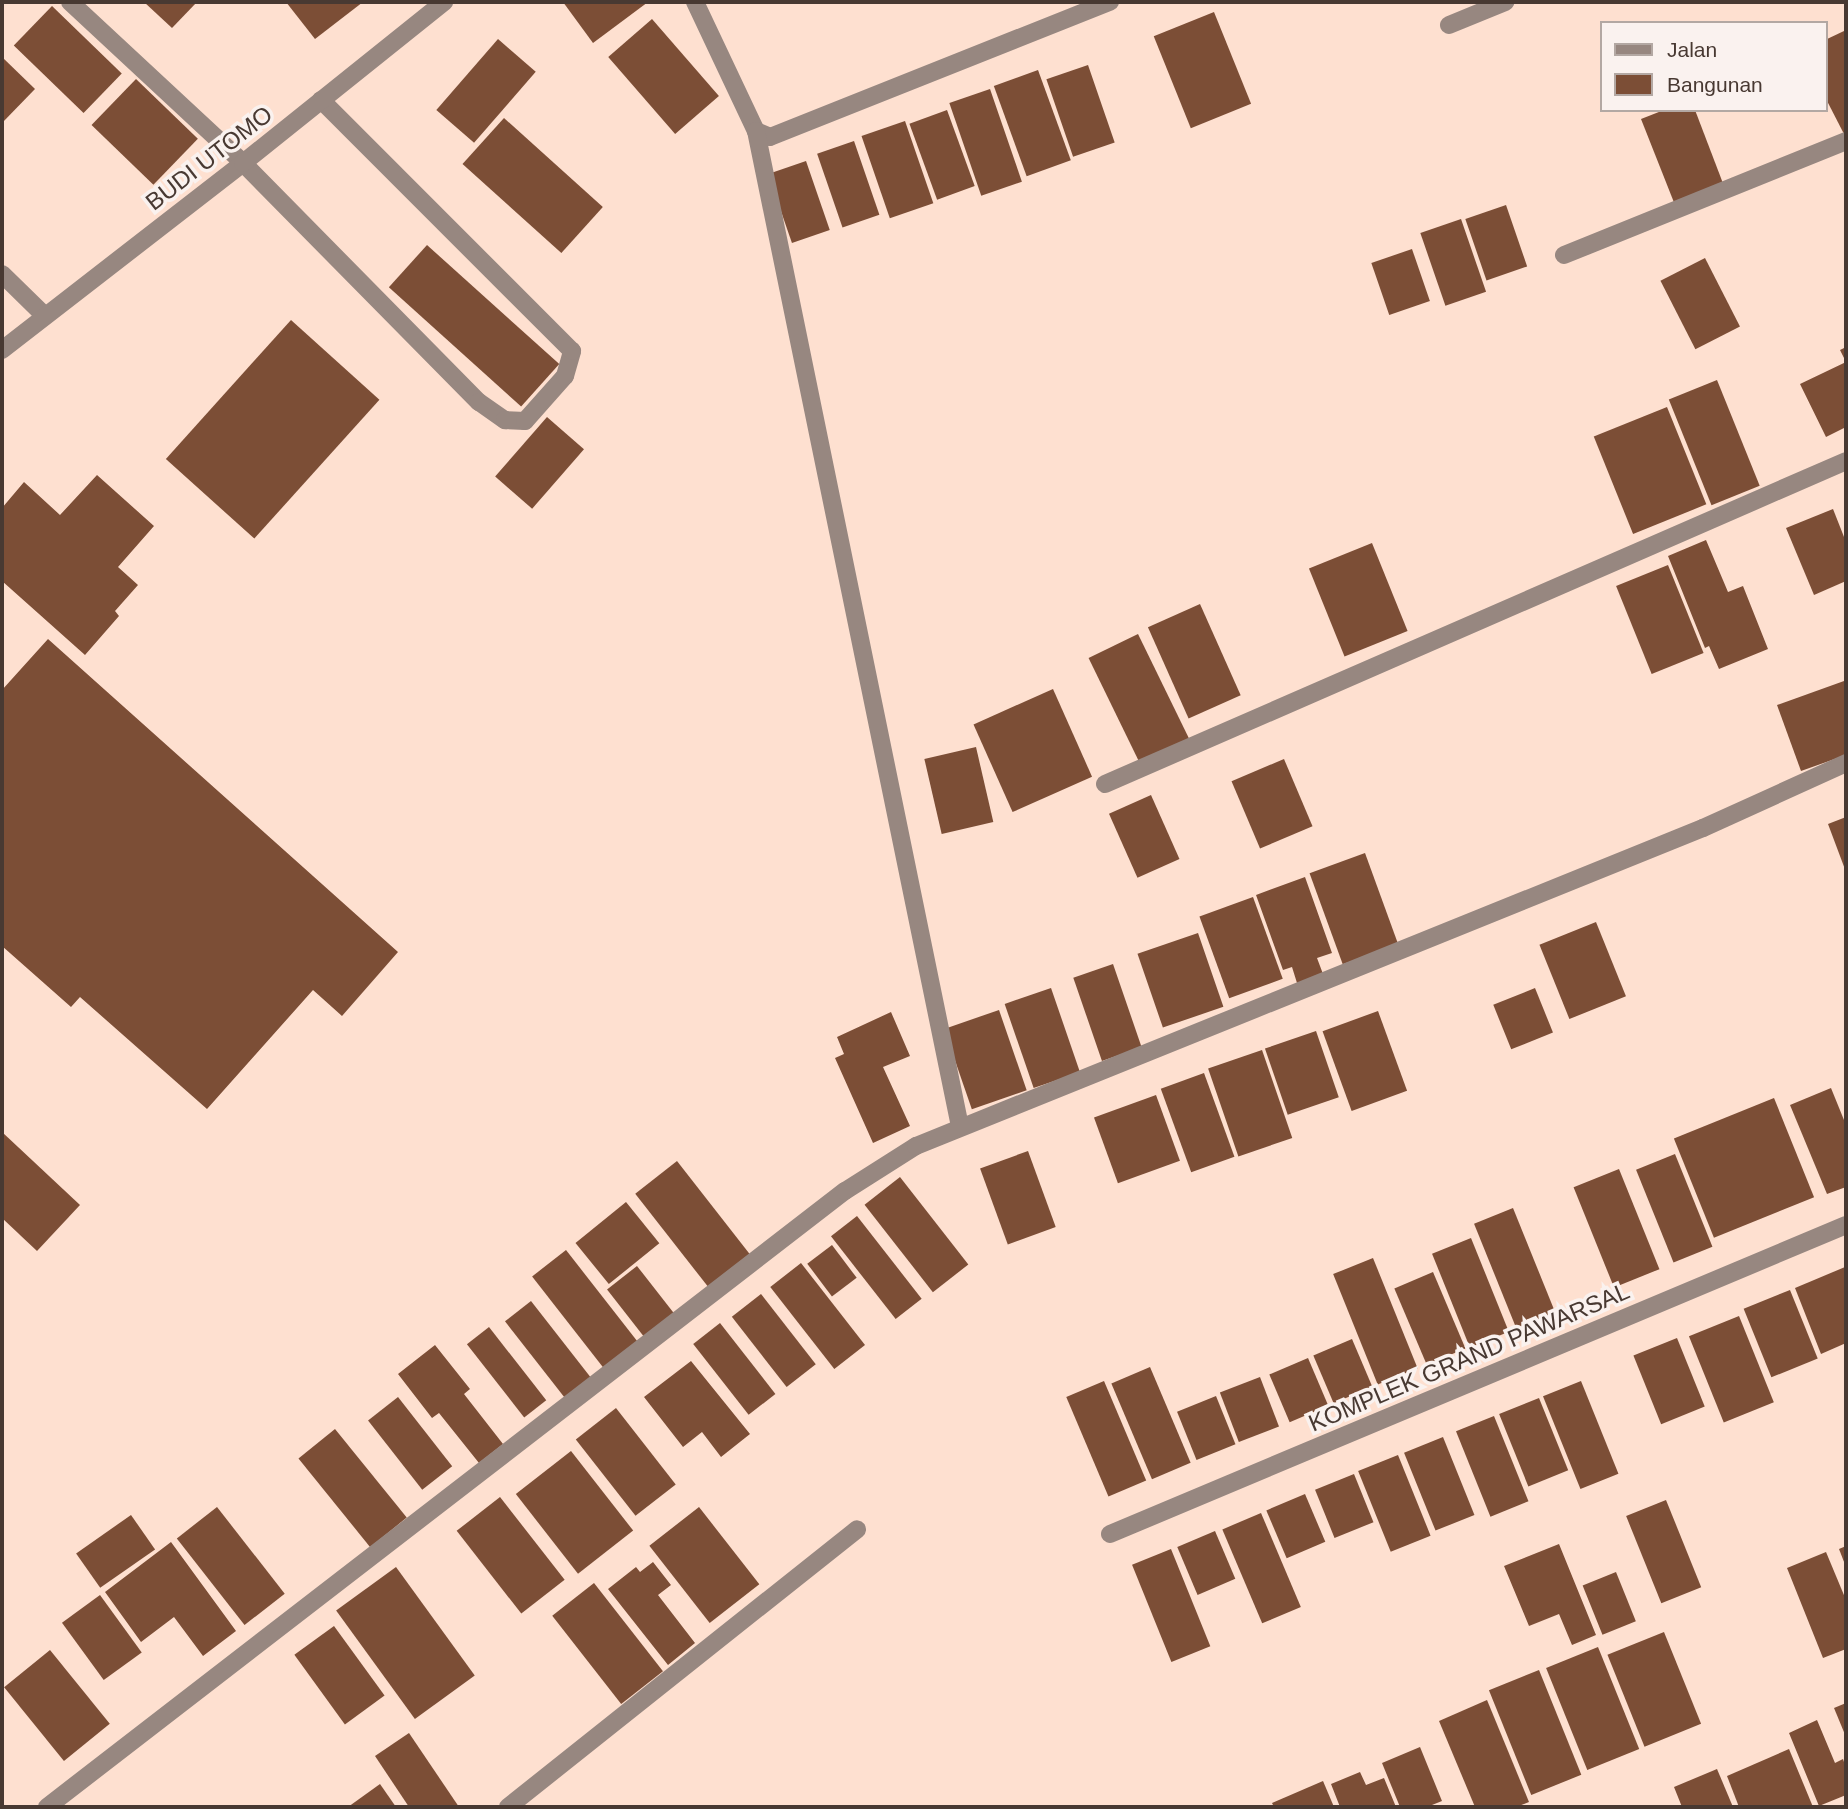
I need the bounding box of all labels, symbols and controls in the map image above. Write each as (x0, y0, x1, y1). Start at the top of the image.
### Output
legend (1600, 21, 1827, 112)
text: Jalan (1667, 38, 1717, 61)
text: Bangunan (1667, 73, 1763, 96)
street label: BUDI UTOMO (140, 100, 278, 216)
street label: KOMPLEK GRAND PAWARSAL (1304, 1276, 1634, 1438)

